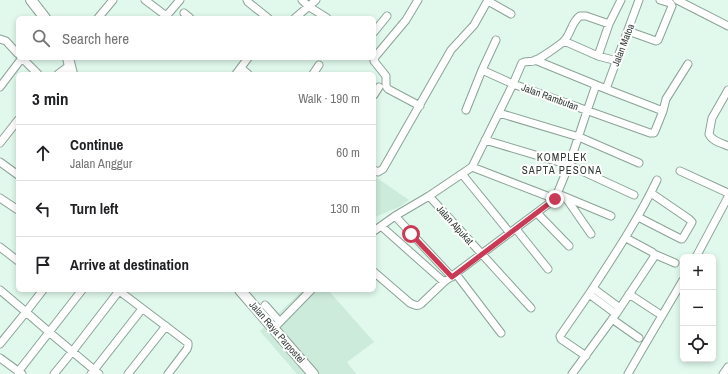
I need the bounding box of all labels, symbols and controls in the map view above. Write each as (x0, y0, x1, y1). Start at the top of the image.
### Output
search box (16, 16, 376, 60)
street label: Jalan Matoa (609, 21, 637, 68)
icon: search (30, 27, 52, 49)
text: Search here (62, 28, 129, 49)
street label: Jalan Rambutan (520, 81, 580, 113)
text: 3 min (32, 87, 68, 110)
text: Walk · 190 m (298, 90, 360, 107)
text: Continue (70, 134, 123, 155)
icon: ahead (32, 142, 54, 164)
text: 60 m (336, 144, 360, 161)
district label: KOMPLEK SAPTA PESONA (522, 150, 602, 177)
text: Jalan Anggur (70, 155, 132, 172)
route end (546, 190, 564, 208)
icon: left (32, 198, 54, 220)
text: Turn left (70, 198, 118, 219)
text: 130 m (330, 200, 360, 217)
street label: Jalan Alpukat (434, 203, 477, 248)
route start (402, 225, 420, 243)
icon: arrive (32, 254, 54, 276)
text: Arrive at destination (70, 254, 189, 275)
map controls (680, 254, 716, 362)
button: + (680, 254, 716, 290)
button: − (680, 290, 716, 326)
street label: Jalan Raya Parpostel (247, 298, 308, 366)
button: locate (680, 326, 716, 362)

